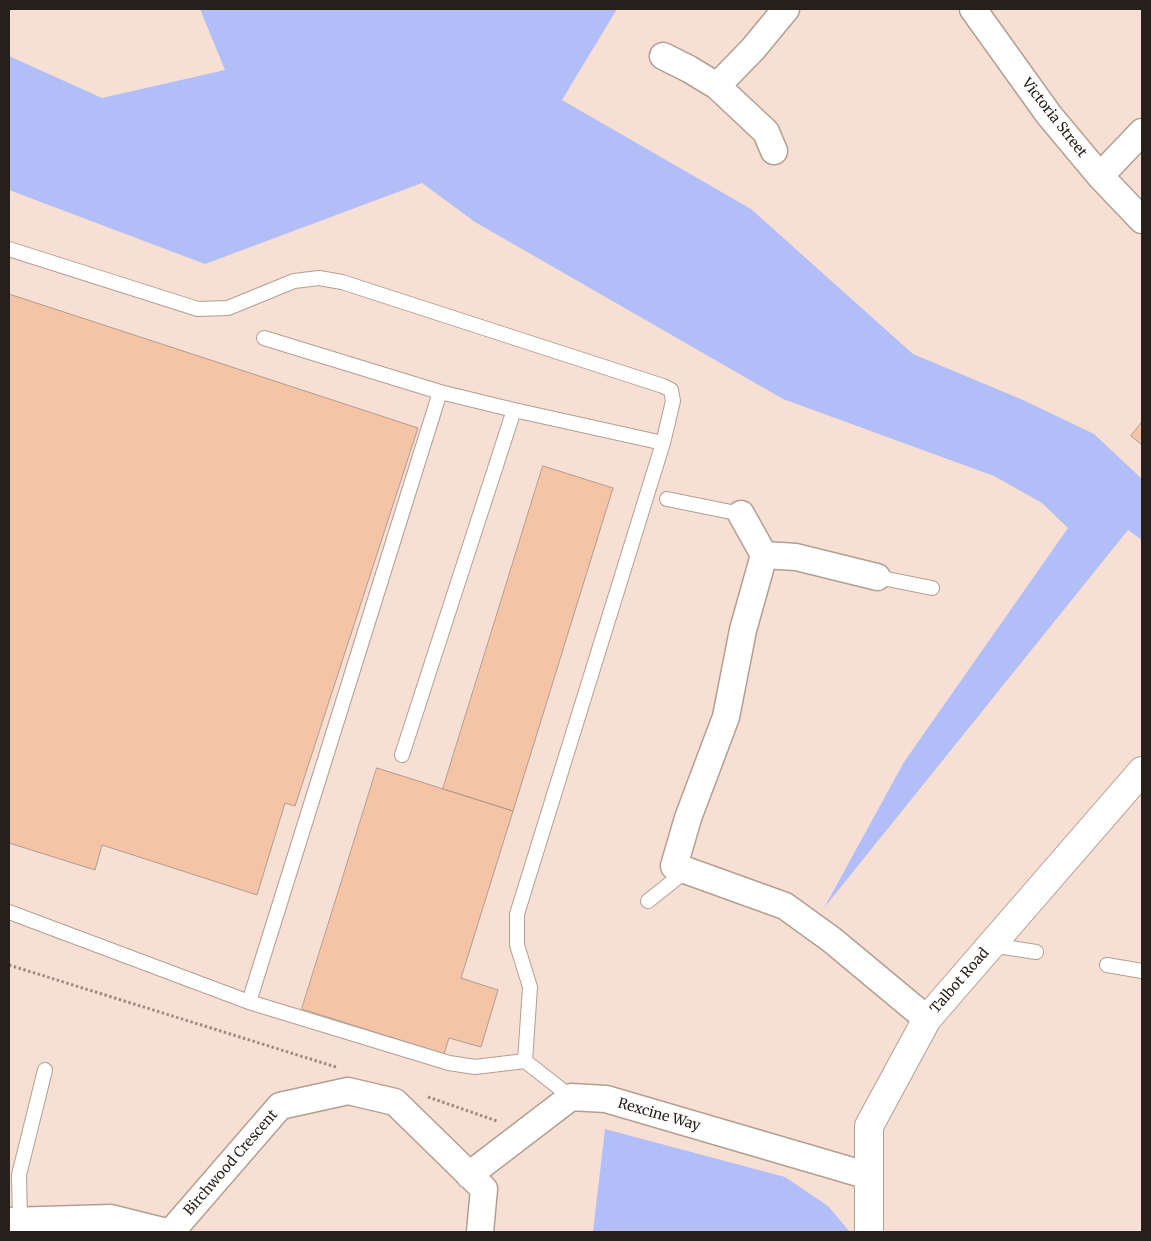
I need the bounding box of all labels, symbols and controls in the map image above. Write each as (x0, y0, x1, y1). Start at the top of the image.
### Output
street label: Victoria Street (1018, 75, 1090, 161)
street label: Talbot Road (927, 945, 993, 1017)
street label: Rexcine Way (616, 1095, 702, 1135)
street label: Birchwood Crescent (181, 1107, 281, 1219)

